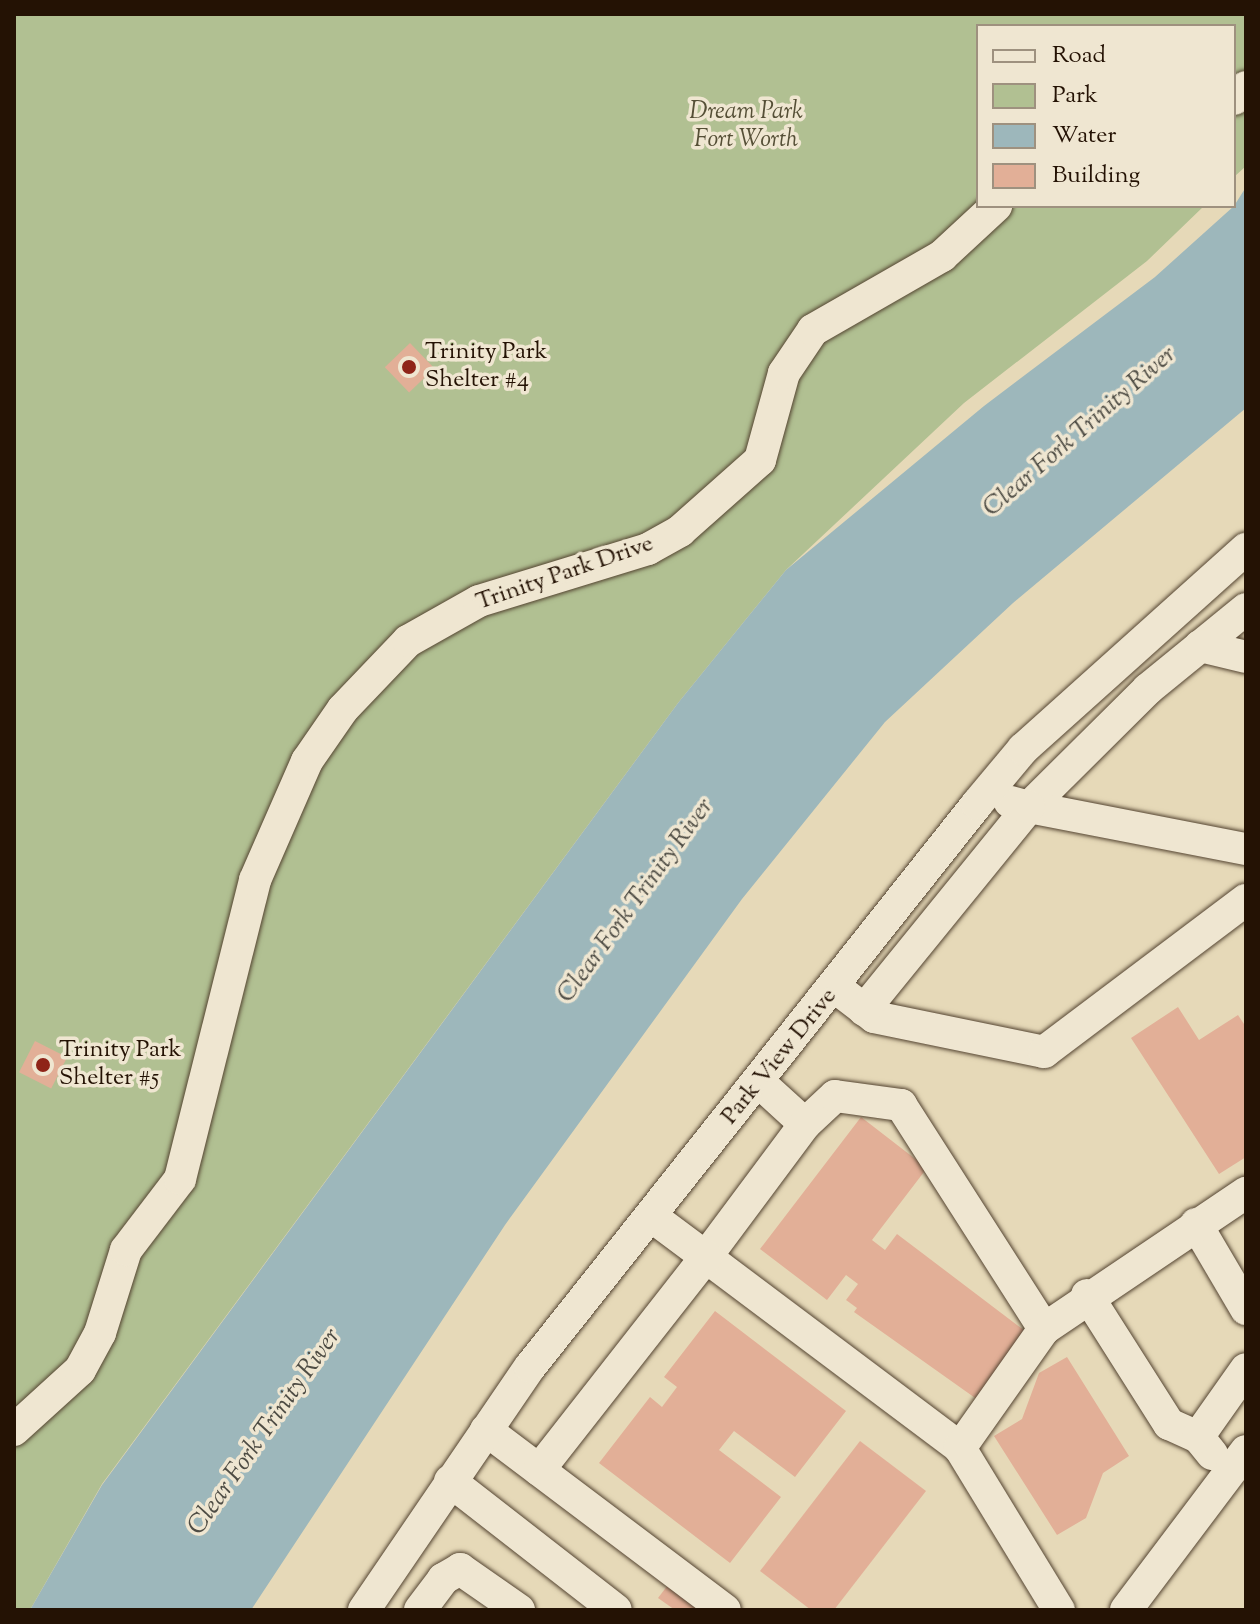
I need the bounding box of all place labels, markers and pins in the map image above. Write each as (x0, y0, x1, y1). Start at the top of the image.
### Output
place label: Trinity Park Shelter #4 (425, 339, 548, 395)
marker: Trinity Park Shelter #4 (400, 358, 418, 376)
place label: Trinity Park Shelter #5 (59, 1037, 182, 1093)
marker: Trinity Park Shelter #5 (34, 1056, 52, 1074)

